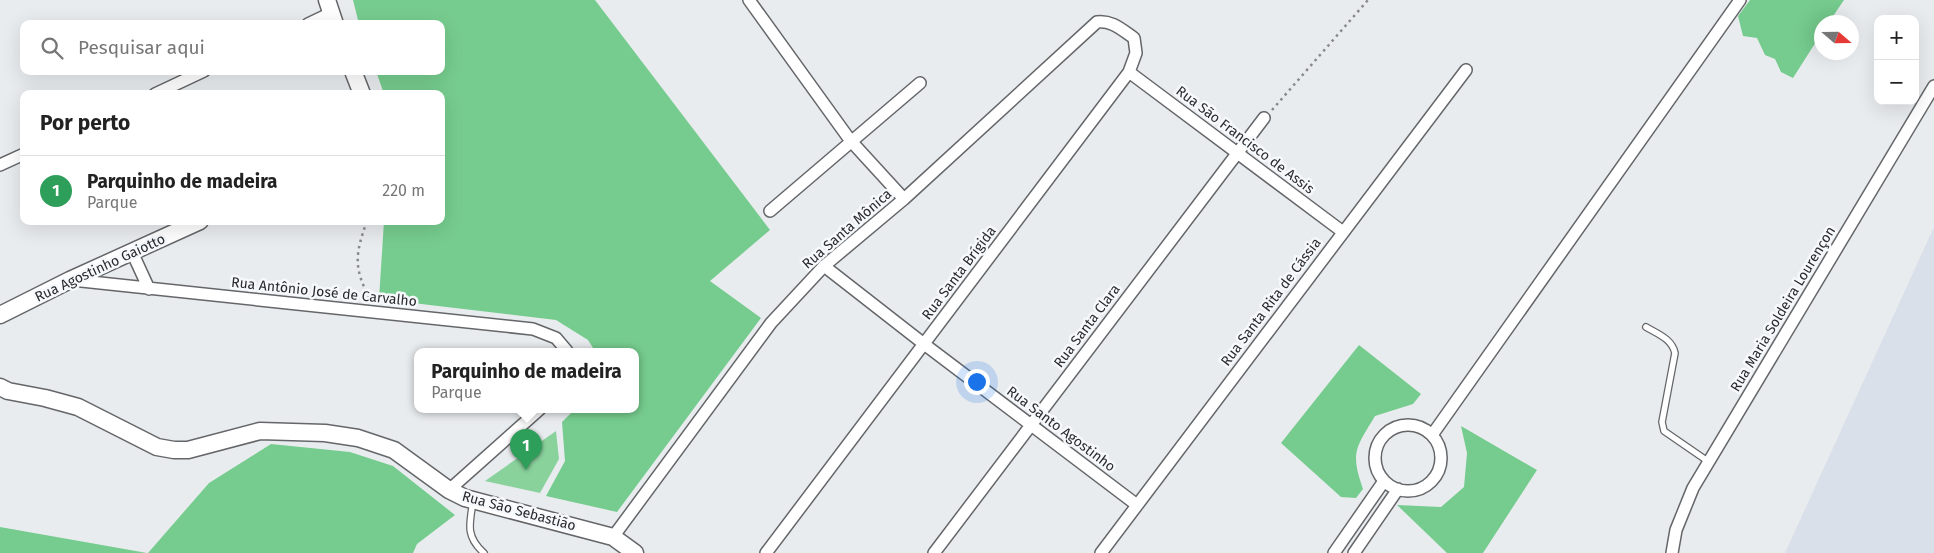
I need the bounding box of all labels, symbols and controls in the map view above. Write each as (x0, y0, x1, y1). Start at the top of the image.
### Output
north arrow (1814, 15, 1859, 60)
map controls (1874, 15, 1919, 105)
button: + (1874, 15, 1919, 60)
search box (20, 20, 445, 75)
icon: search (38, 34, 66, 62)
text: Pesquisar aqui (78, 36, 205, 59)
button: − (1874, 60, 1919, 105)
street label: Rua São Francisco de Assis (1172, 82, 1318, 198)
text: Por perto (40, 110, 130, 136)
text: Parquinho de madeira (87, 170, 278, 193)
text: 1 (52, 181, 60, 200)
text: 220 m (382, 181, 425, 200)
street label: Rua Santa Mônica (799, 185, 895, 273)
text: Parque (87, 193, 137, 212)
street label: Rua Santa Brígida (918, 223, 1000, 323)
street label: Rua Maria Soldeira Lourençon (1727, 223, 1839, 395)
street label: Rua Agostinho Gaiotto (32, 230, 168, 306)
street label: Rua Santa Rita de Cássia (1217, 235, 1325, 369)
street label: Rua Antônio José de Carvalho (230, 274, 418, 310)
street label: Rua Santa Clara (1050, 281, 1124, 371)
popup (414, 348, 639, 413)
text: Parquinho de madeira (431, 360, 622, 383)
your location (964, 369, 990, 395)
text: Parque (431, 383, 482, 402)
street label: Rua Santo Agostinho (1003, 383, 1119, 475)
pin: 1 (510, 429, 542, 470)
street label: Rua São Sebastião (460, 488, 578, 534)

